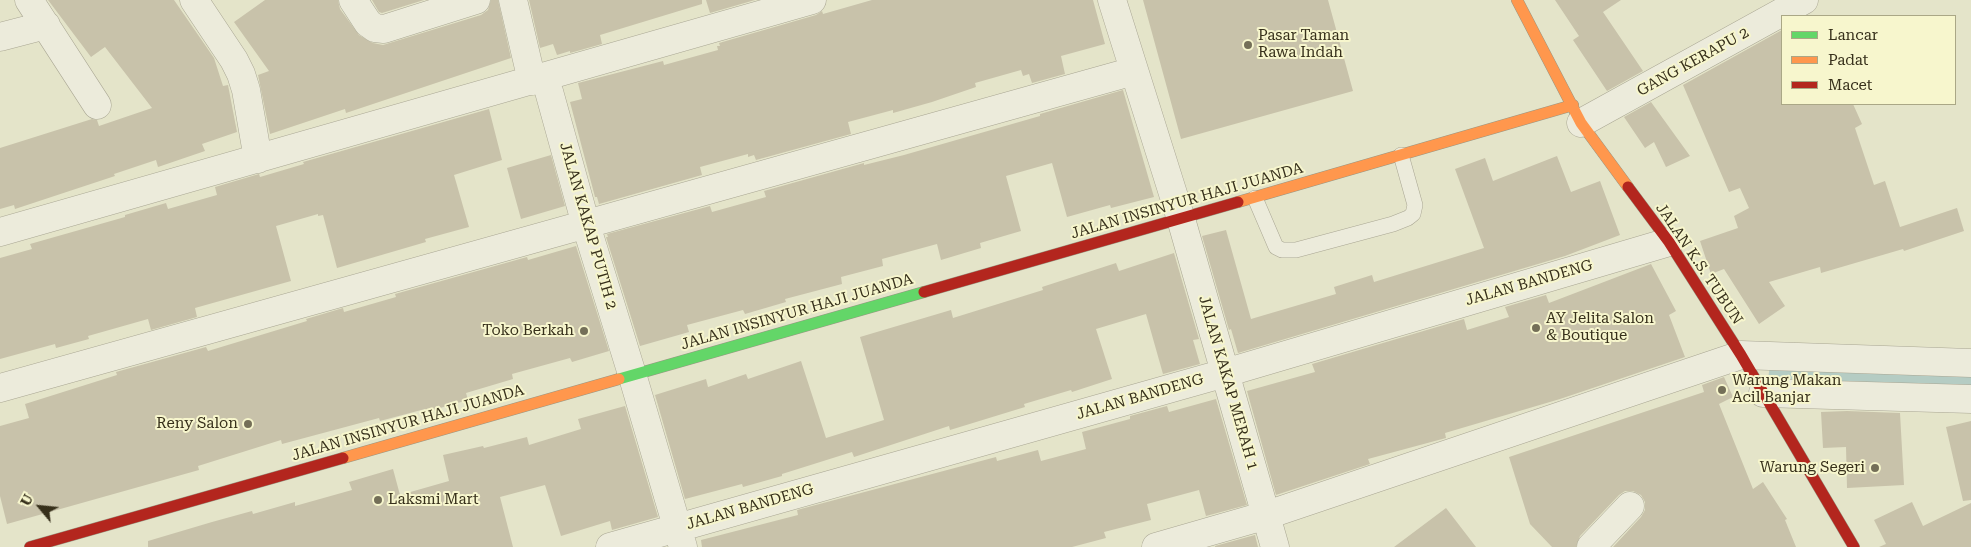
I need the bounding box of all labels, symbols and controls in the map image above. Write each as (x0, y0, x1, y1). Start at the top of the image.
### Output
legend (1781, 15, 1956, 105)
street label: GANG KERAPU 2 (1634, 24, 1752, 100)
text: Lancar (1828, 26, 1878, 44)
place label: Pasar Taman Rawa Indah (1258, 27, 1349, 62)
marker: Pasar Taman Rawa Indah (1242, 39, 1254, 51)
text: Padat (1828, 51, 1868, 69)
text: Macet (1828, 76, 1872, 94)
street label: JALAN KAKAP PUTIH 2 (555, 140, 621, 312)
street label: JALAN INSINYUR HAJI JUANDA (1069, 159, 1305, 243)
street label: JALAN K.S. TUBUN (1652, 200, 1746, 328)
street label: JALAN BANDENG (1463, 256, 1595, 310)
street label: JALAN INSINYUR HAJI JUANDA (679, 270, 915, 354)
street label: JALAN KAKAP MERAH 1 (1194, 294, 1262, 472)
place label: AY Jelita Salon & Boutique (1546, 310, 1654, 345)
place label: Toko Berkah (482, 322, 574, 340)
marker: AY Jelita Salon & Boutique (1530, 322, 1542, 334)
marker: Toko Berkah (578, 325, 590, 337)
street label: JALAN BANDENG (1074, 370, 1206, 424)
place label: Warung Makan Acil Banjar (1732, 372, 1841, 407)
street label: JALAN INSINYUR HAJI JUANDA (290, 381, 526, 465)
marker: Warung Makan Acil Banjar (1716, 384, 1728, 396)
place label: Reny Salon (156, 415, 238, 433)
marker: Reny Salon (242, 418, 254, 430)
place label: Warung Segeri (1760, 459, 1865, 477)
marker: Warung Segeri (1869, 462, 1881, 474)
street label: JALAN BANDENG (684, 480, 816, 534)
north arrow (15, 482, 65, 532)
text: U (17, 491, 36, 508)
place label: Laksmi Mart (388, 491, 479, 509)
marker: Laksmi Mart (372, 494, 384, 506)

